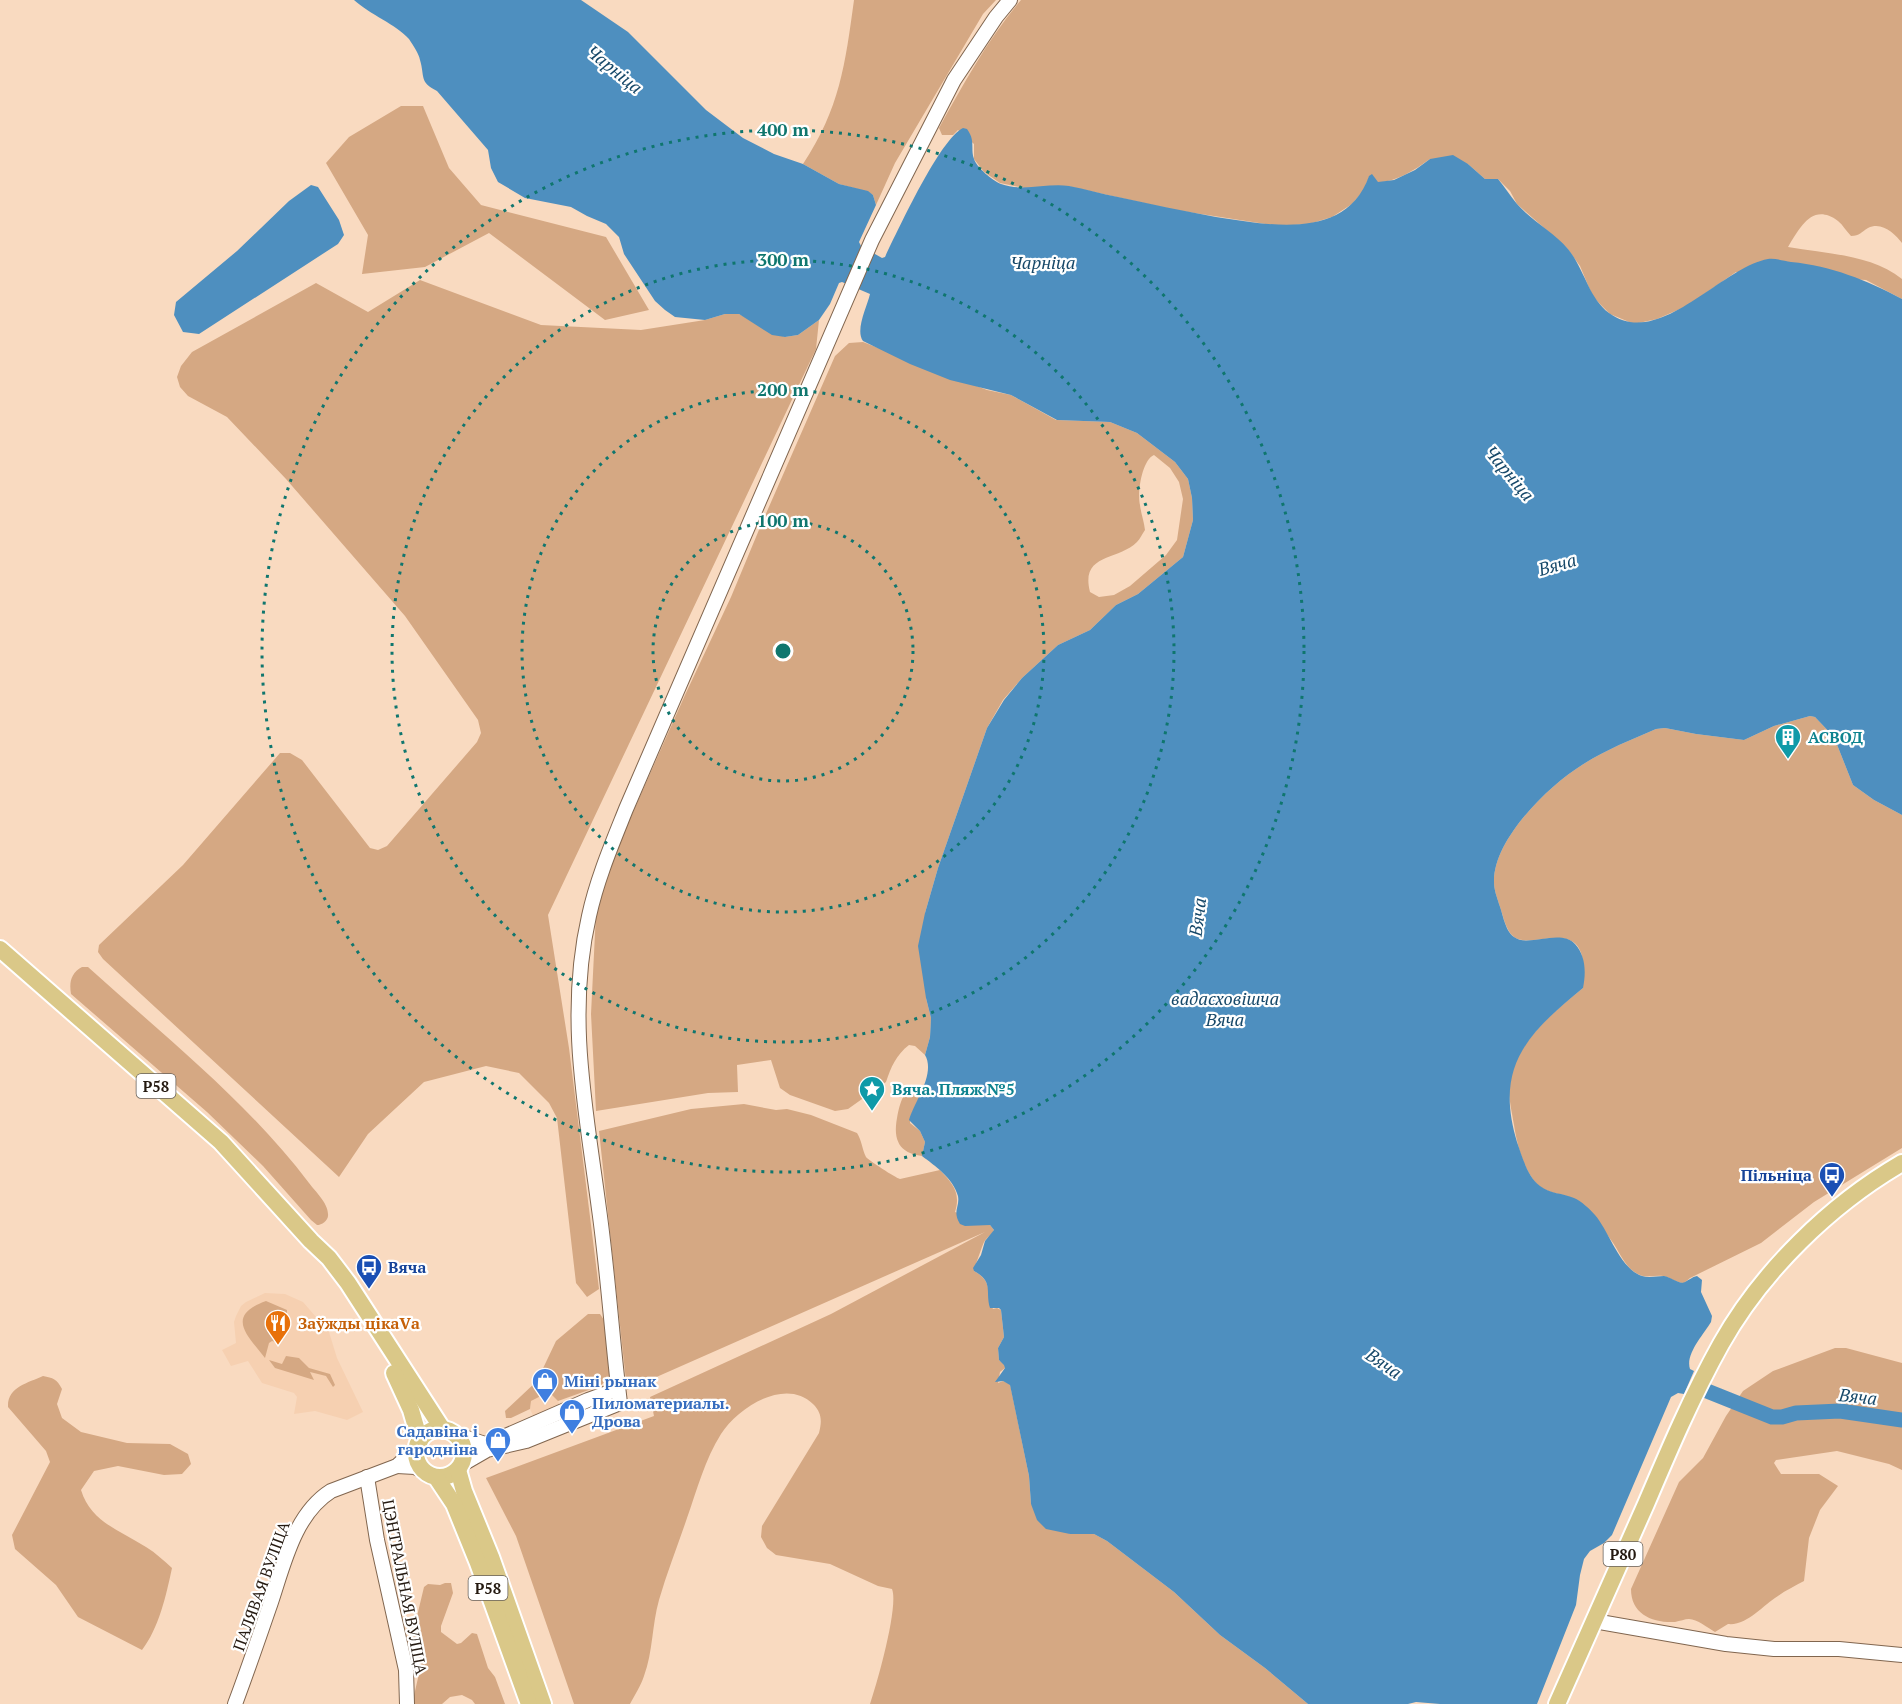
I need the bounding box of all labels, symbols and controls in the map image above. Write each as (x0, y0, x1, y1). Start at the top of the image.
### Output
water label: Чарніца (582, 39, 648, 99)
text: 400 m (757, 117, 809, 141)
text: 300 m (757, 247, 809, 271)
water label: Чарніца (1011, 250, 1076, 274)
text: 200 m (757, 377, 809, 401)
water label: Чарніца (1480, 440, 1540, 506)
text: 100 m (757, 508, 809, 532)
water label: Вяча (1534, 547, 1579, 581)
centre of rings (773, 641, 793, 661)
building icon: АСВОД (1773, 722, 1803, 760)
place label: АСВОД (1808, 726, 1863, 748)
water label: Вяча (1183, 896, 1211, 939)
water label: вадасховішча Вяча (1171, 986, 1279, 1031)
road number: Р58 (136, 1074, 176, 1098)
place icon: Вяча. Пляж №5 (857, 1074, 887, 1112)
place label: Вяча. Пляж №5 (892, 1078, 1015, 1100)
bus stop icon: Пільніца (1817, 1160, 1847, 1198)
place label: Пільніца (1741, 1164, 1812, 1186)
bus stop icon: Вяча (354, 1252, 384, 1290)
place label: Вяча (388, 1256, 426, 1278)
restaurant icon: Заўжды цікаVа (263, 1308, 293, 1346)
place label: Заўжды цікаVа (298, 1312, 420, 1334)
water label: Вяча (1361, 1342, 1407, 1384)
shop icon: Міні рынак (530, 1366, 560, 1404)
place label: Міні рынак (564, 1370, 657, 1392)
water label: Вяча (1837, 1382, 1878, 1410)
place label: Пиломатериалы. Дрова (592, 1392, 729, 1432)
shop icon: Пиломатериалы. Дрова (557, 1397, 587, 1435)
place label: Садавіна і гародніна (396, 1420, 478, 1460)
shop icon: Садавіна і гародніна (483, 1425, 513, 1463)
street label: ЦЭНТРАЛЬНАЯ ВУЛІЦА (377, 1498, 433, 1676)
street label: ПАЛЯВАЯ ВУЛІЦА (227, 1518, 295, 1654)
road number: Р80 (1604, 1542, 1642, 1566)
road number: Р58 (468, 1576, 508, 1600)

